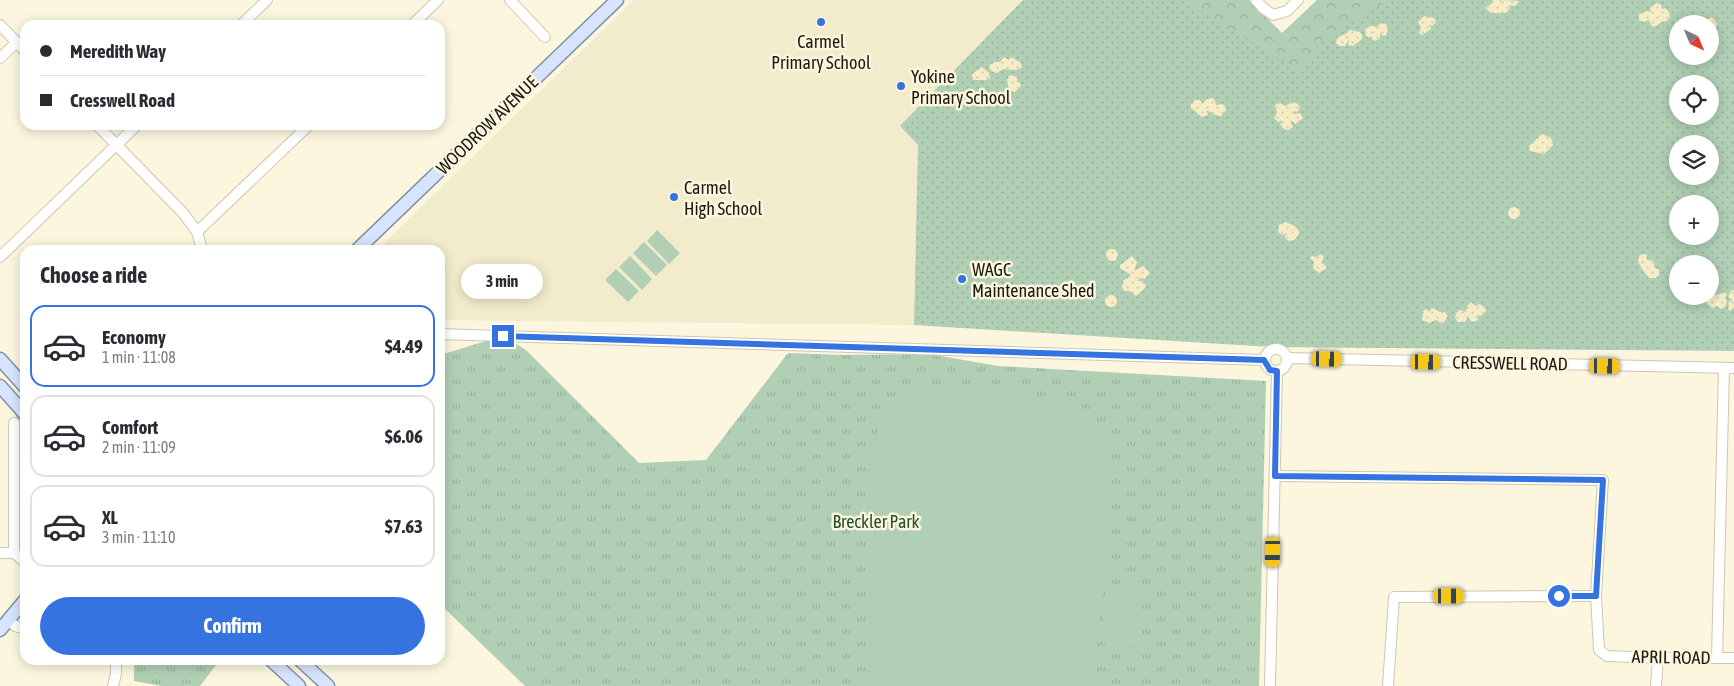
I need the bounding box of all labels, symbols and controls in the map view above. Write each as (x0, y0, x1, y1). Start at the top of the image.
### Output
north arrow (1669, 15, 1719, 65)
map controls (1669, 15, 1719, 305)
marker: Carmel Primary School (815, 16, 827, 28)
place label: Carmel Primary School (771, 31, 871, 73)
text: Meredith Way (70, 40, 166, 62)
place label: Yokine Primary School (911, 66, 1011, 108)
street label: WOODROW AVENUE (432, 71, 542, 179)
button: locate (1669, 75, 1719, 125)
marker: Yokine Primary School (895, 80, 907, 92)
text: Cresswell Road (70, 89, 175, 111)
button: layers (1669, 135, 1719, 185)
place label: Carmel High School (684, 177, 762, 219)
marker: Carmel High School (668, 191, 680, 203)
button: + (1669, 195, 1719, 245)
button: − (1669, 255, 1719, 305)
place label: WAGC Maintenance Shed (972, 259, 1095, 301)
text: Choose a ride (40, 262, 147, 288)
callout: 3 min (462, 264, 544, 298)
text: 3 min (486, 272, 518, 290)
marker: WAGC Maintenance Shed (956, 273, 968, 285)
icon: car (42, 324, 87, 369)
route end (492, 325, 514, 347)
text: Economy (102, 326, 166, 348)
text: $4.49 (385, 335, 423, 357)
text: 1 min · 11:08 (102, 348, 176, 366)
car (1311, 351, 1342, 367)
street label: CRESSWELL ROAD (1452, 351, 1568, 375)
car (1410, 354, 1441, 370)
car (1589, 358, 1620, 374)
icon: car (42, 414, 87, 459)
text: Comfort (102, 416, 158, 438)
text: $6.06 (385, 425, 423, 447)
text: 2 min · 11:09 (102, 438, 176, 456)
icon: car (42, 504, 87, 549)
text: XL (102, 506, 118, 528)
park label: Breckler Park (832, 511, 920, 532)
text: $7.63 (385, 515, 423, 537)
text: 3 min · 11:10 (102, 528, 175, 546)
car (1265, 537, 1280, 567)
route start (1548, 585, 1570, 607)
car (1434, 589, 1464, 604)
button: Confirm (40, 597, 425, 655)
street label: APRIL ROAD (1631, 646, 1711, 668)

